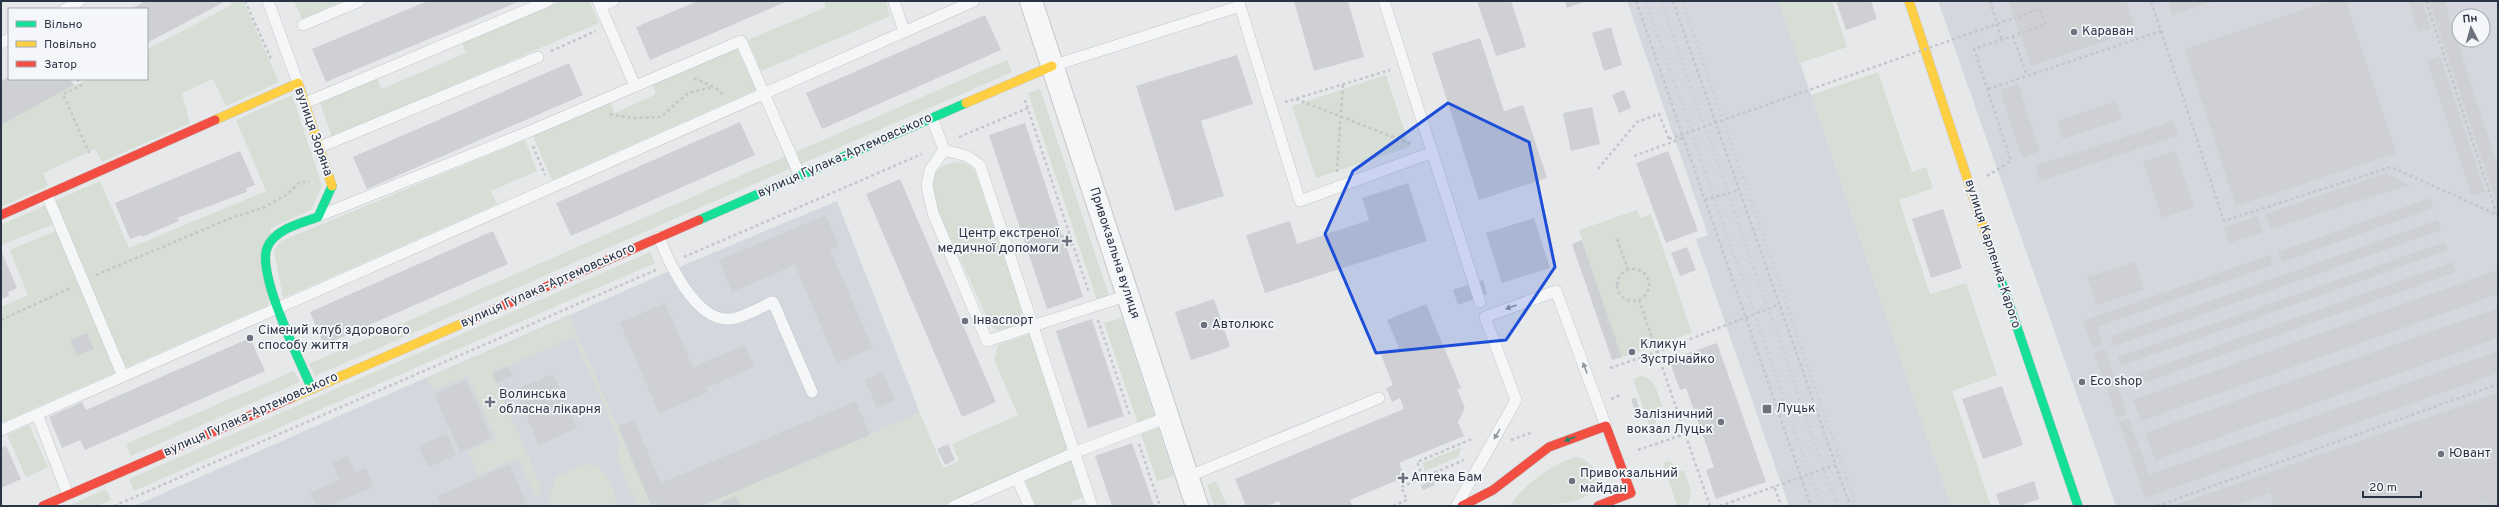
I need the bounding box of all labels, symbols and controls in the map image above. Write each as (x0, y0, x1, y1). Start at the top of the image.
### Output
legend (8, 8, 148, 80)
north arrow (2451, 8, 2491, 48)
text: Пн (2462, 11, 2478, 27)
text: Вільно (44, 17, 83, 33)
place label: Караван (2082, 24, 2134, 40)
marker: Караван (2069, 27, 2079, 37)
text: Повільно (44, 37, 97, 53)
text: Затор (44, 57, 77, 73)
street label: вулиця Зоряна (290, 86, 336, 178)
street label: вулиця Гулака-Артемовського (755, 110, 935, 202)
street label: вулиця Карпенка-Карого (1960, 178, 2024, 330)
street label: Привокзальна вулиця (1085, 185, 1143, 321)
place label: Центр екстреної медичної допомоги (938, 226, 1060, 257)
marker: Центр екстреної медичної допомоги (1062, 236, 1072, 246)
street label: вулиця Гулака-Артемовського (458, 240, 638, 332)
one-way arrow (1504, 305, 1516, 311)
place label: Інваспорт (973, 313, 1034, 329)
marker: Інваспорт (960, 316, 970, 326)
place label: Автолюкс (1212, 317, 1274, 333)
marker: Автолюкс (1199, 320, 1209, 330)
place label: Сімений клуб здорового способу життя (258, 323, 410, 354)
marker: Сімений клуб здорового способу життя (245, 333, 255, 343)
place label: Кликун Зустрічайко (1640, 337, 1715, 368)
marker: Кликун Зустрічайко (1627, 347, 1637, 357)
one-way arrow (1581, 361, 1587, 373)
street label: вулиця Гулака-Артемовського (161, 369, 341, 461)
place label: Eco shop (2090, 374, 2142, 390)
marker: Eco shop (2077, 377, 2087, 387)
place label: Волинська обласна лікарня (499, 387, 601, 418)
marker: Волинська обласна лікарня (484, 396, 496, 408)
place label: Луцьк (1776, 401, 1815, 417)
marker: Луцьк (1761, 403, 1773, 415)
place label: Залізничний вокзал Луцьк (1627, 407, 1713, 438)
marker: Залізничний вокзал Луцьк (1716, 417, 1726, 427)
one-way arrow (1493, 428, 1500, 440)
one-way arrow (1563, 437, 1575, 443)
place label: Ювант (2449, 446, 2491, 462)
marker: Ювант (2436, 449, 2446, 459)
place label: Привокзальний майдан (1580, 466, 1678, 497)
place label: Аптека Бам (1411, 470, 1482, 486)
marker: Аптека Бам (1398, 473, 1408, 483)
scale bar (2363, 473, 2421, 499)
marker: Привокзальний майдан (1567, 476, 1577, 486)
text: 20 m (2369, 480, 2397, 496)

